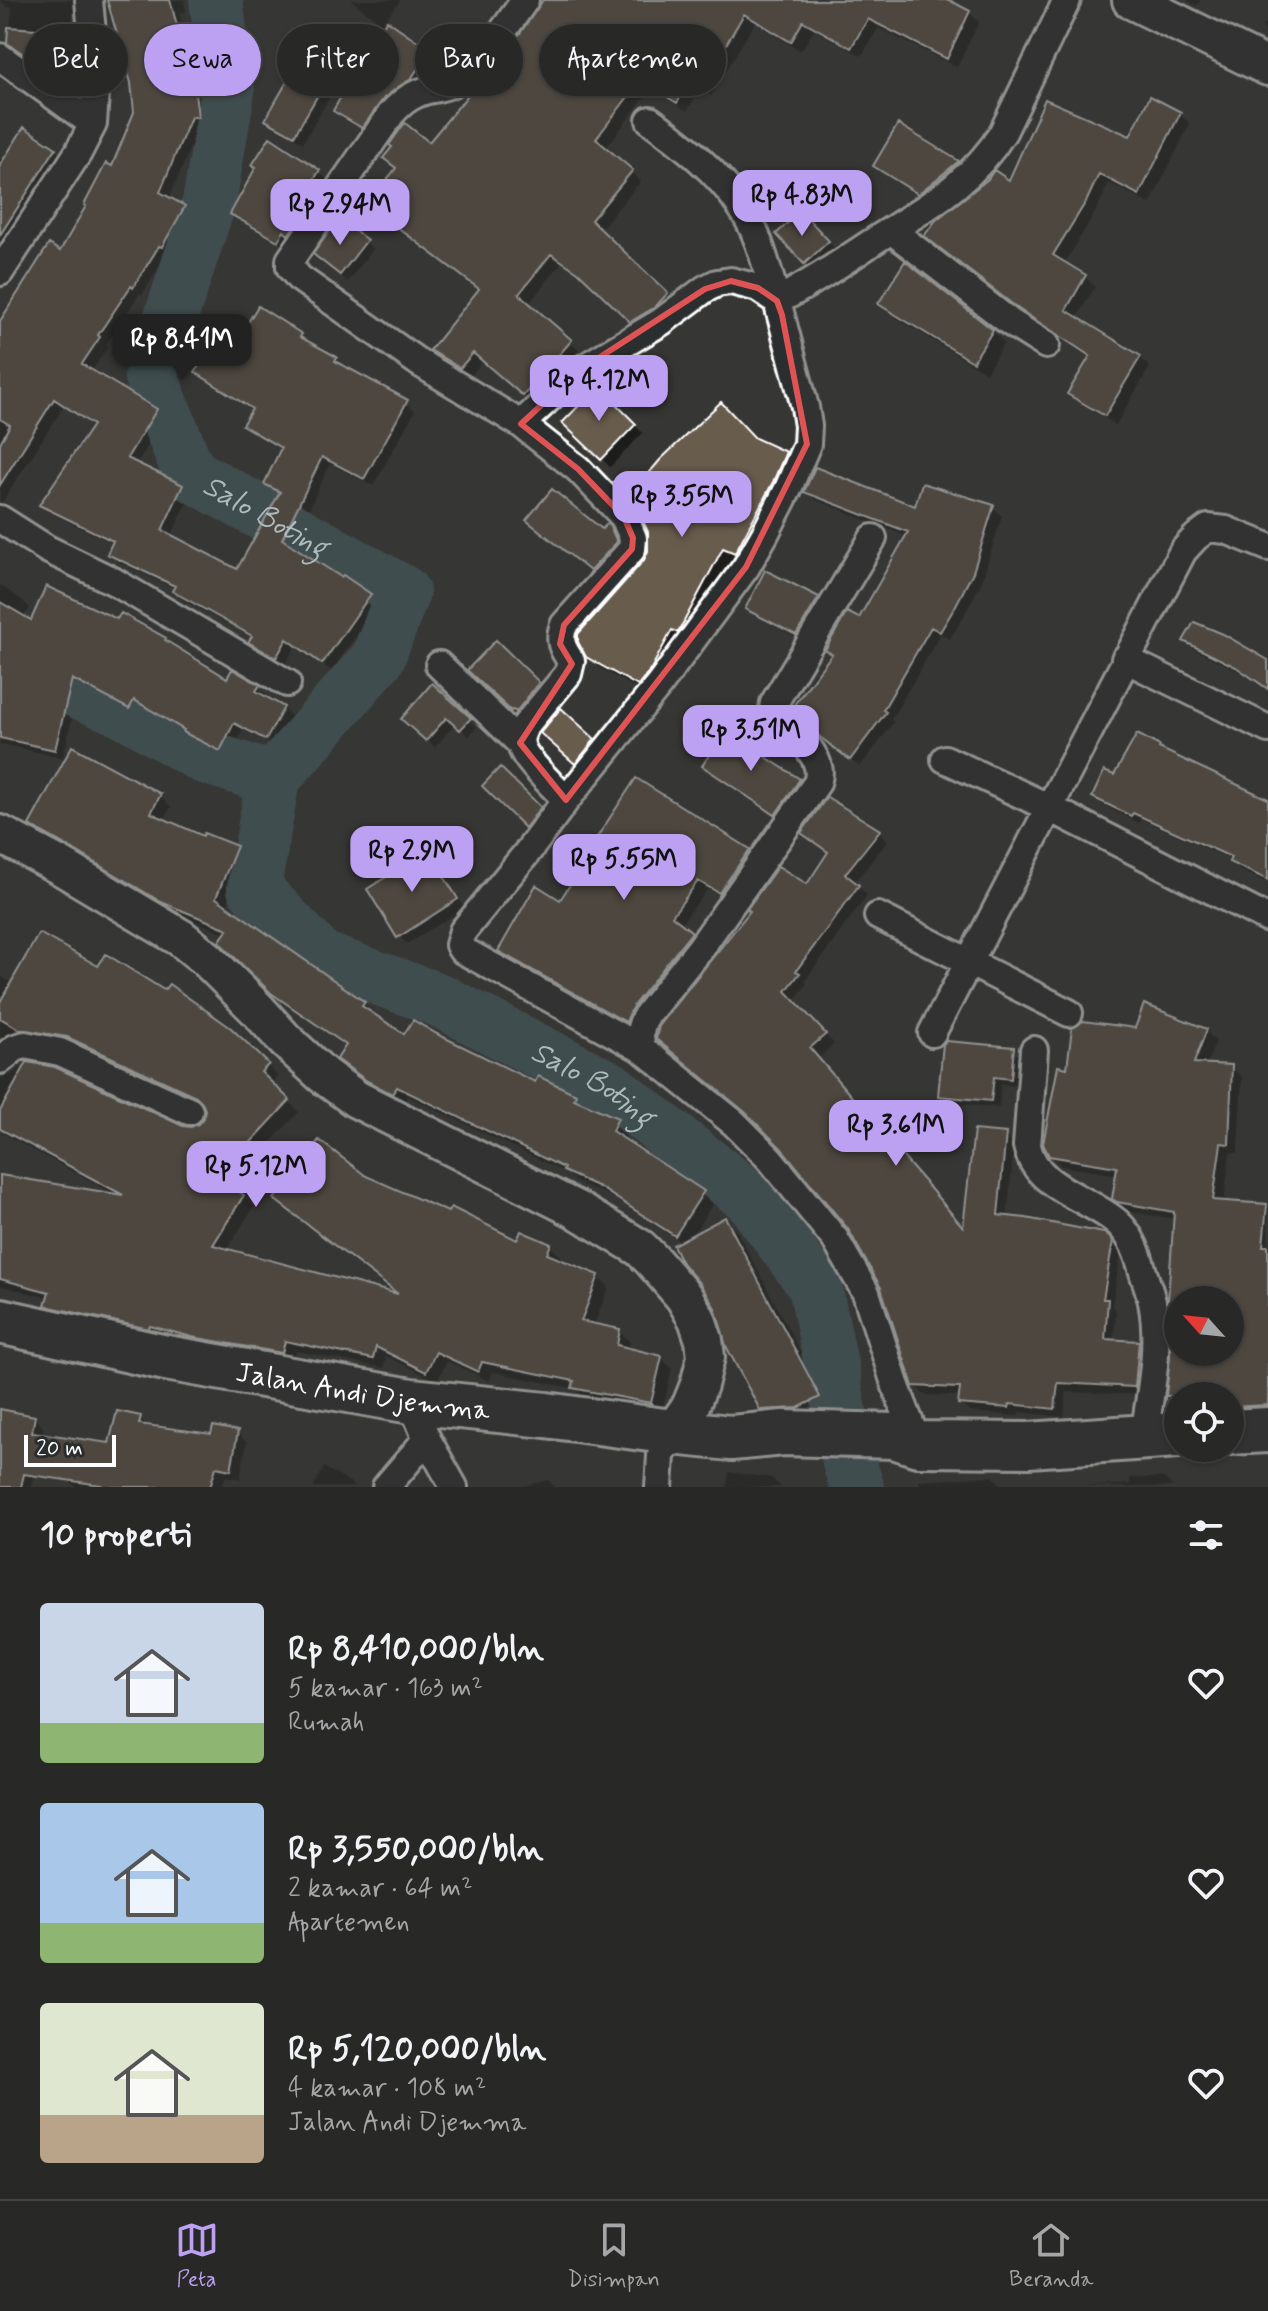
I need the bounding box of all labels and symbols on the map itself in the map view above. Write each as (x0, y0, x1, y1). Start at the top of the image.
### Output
pin: Rp 4.83M (719, 170, 885, 238)
pin: Rp 2.94M (257, 179, 423, 247)
pin: Rp 8.41M (99, 314, 265, 382)
pin: Rp 4.12M (516, 355, 682, 423)
water label: Salo Boting (196, 467, 337, 572)
pin: Rp 3.55M (599, 471, 765, 539)
pin: Rp 3.51M (668, 705, 834, 773)
pin: Rp 2.9M (338, 826, 486, 894)
pin: Rp 5.55M (541, 834, 707, 902)
water label: Salo Boting (524, 1033, 664, 1142)
pin: Rp 3.61M (813, 1100, 979, 1168)
pin: Rp 5.12M (173, 1141, 339, 1209)
north arrow (1164, 1286, 1244, 1366)
street label: Jalan Andi Djemma (233, 1355, 492, 1430)
scale bar (24, 1431, 116, 1467)

